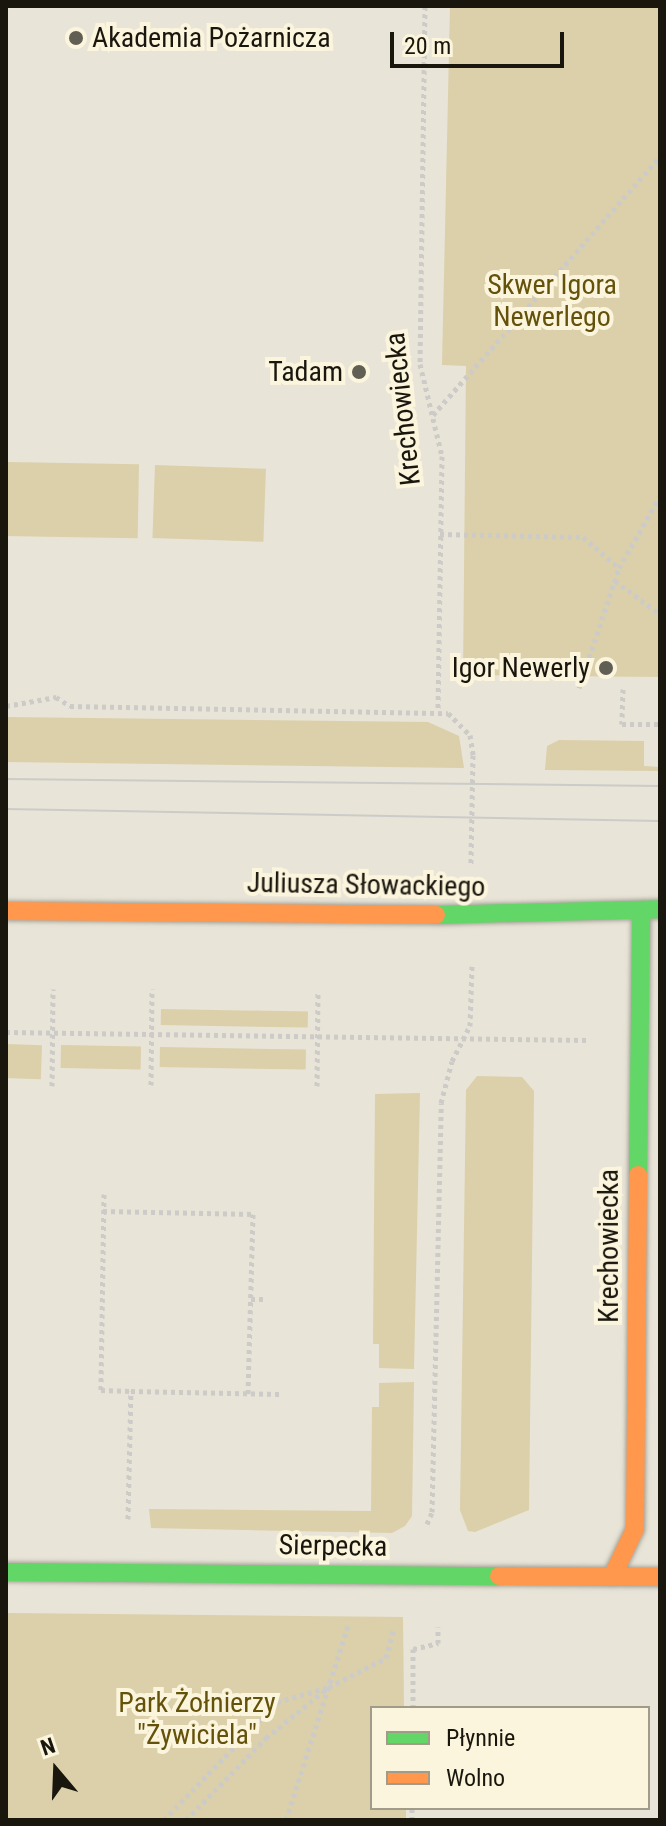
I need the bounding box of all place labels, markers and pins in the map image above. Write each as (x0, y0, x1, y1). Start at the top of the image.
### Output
place label: Akademia Pożarnicza (92, 21, 331, 55)
marker: Akademia Pożarnicza (67, 29, 85, 47)
place label: Tadam (268, 355, 343, 389)
marker: Tadam (350, 363, 368, 381)
place label: Igor Newerly (452, 651, 590, 685)
marker: Igor Newerly (597, 659, 615, 677)

